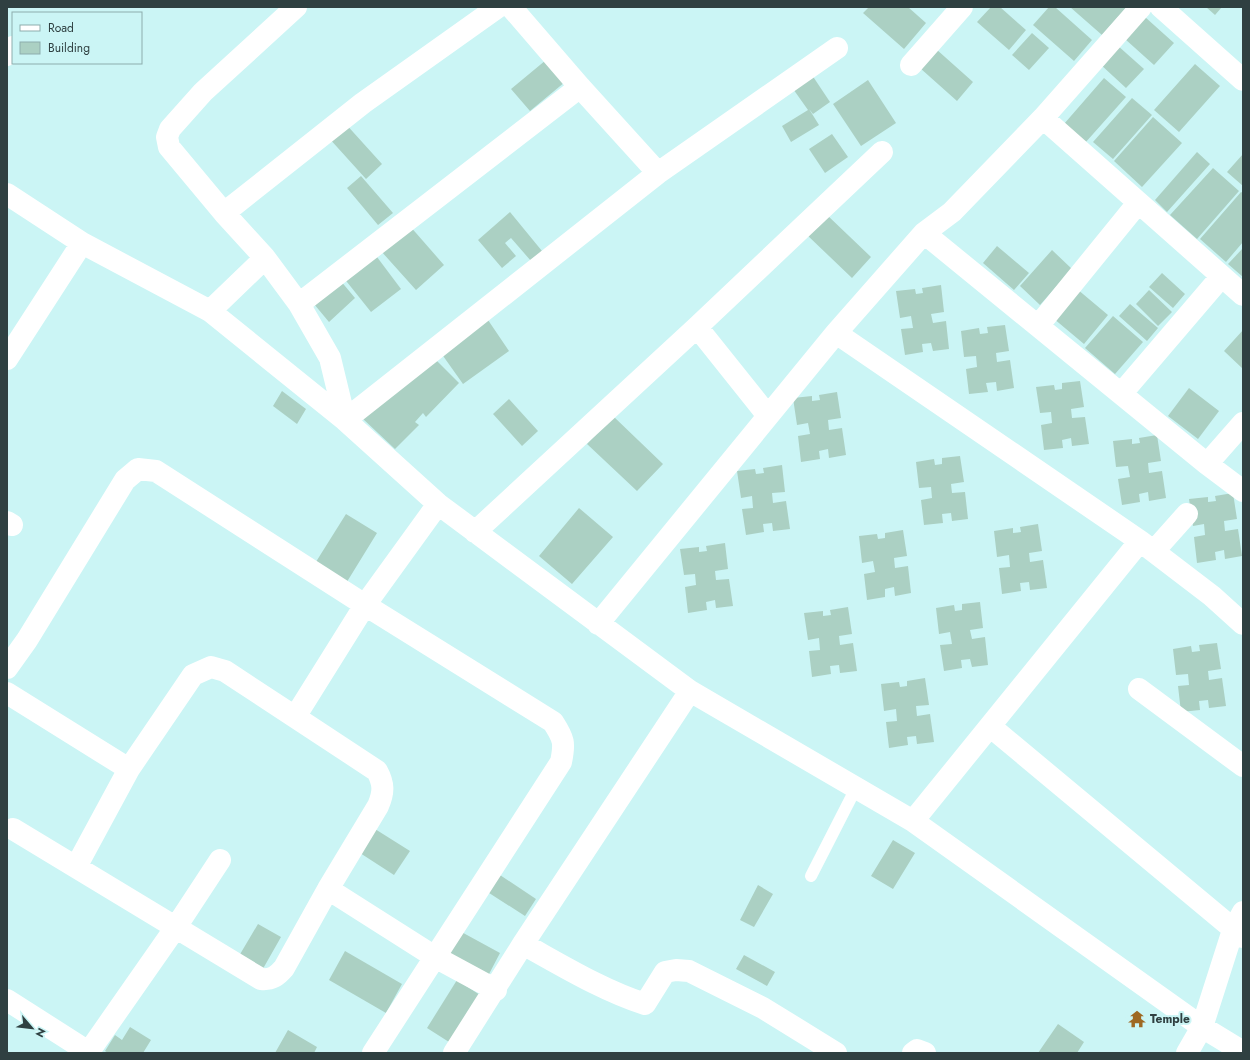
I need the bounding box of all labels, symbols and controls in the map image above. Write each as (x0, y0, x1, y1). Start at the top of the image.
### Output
legend (12, 12, 142, 64)
text: Road (48, 19, 74, 37)
text: Building (48, 39, 90, 57)
north arrow (12, 1008, 52, 1048)
temple icon: Temple (1127, 1009, 1147, 1029)
place label: Temple (1150, 1010, 1190, 1028)
text: N (32, 1025, 50, 1040)

